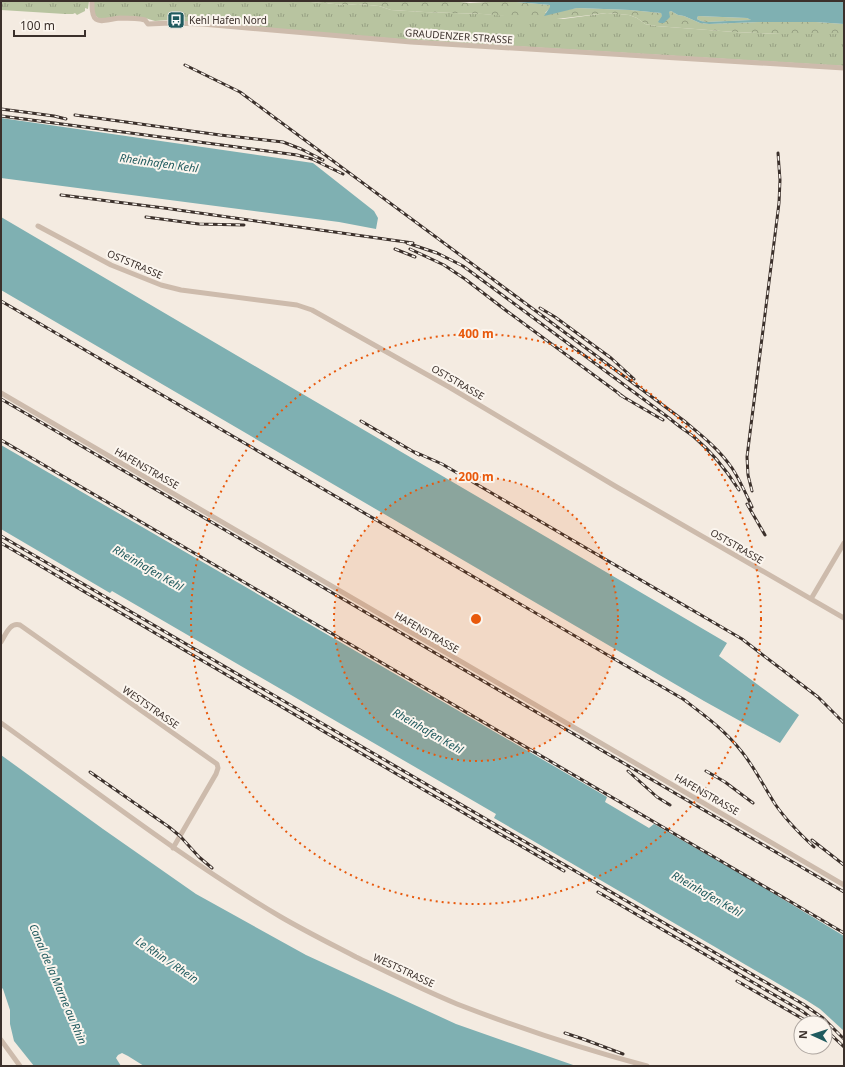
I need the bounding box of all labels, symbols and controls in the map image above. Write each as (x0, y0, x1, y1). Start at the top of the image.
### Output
bus stop icon: Kehl Hafen Nord (166, 10, 186, 30)
scale bar (14, 12, 85, 38)
place label: Kehl Hafen Nord (189, 13, 267, 27)
text: 100 m (20, 17, 55, 34)
street label: GRAUDENZER STRASSE (405, 25, 513, 47)
water label: Rheinhafen Kehl (119, 150, 200, 176)
street label: OSTSTRASSE (105, 246, 165, 282)
text: 400 m (458, 325, 494, 342)
street label: OSTSTRASSE (429, 361, 487, 403)
street label: HAFENSTRASSE (112, 444, 182, 492)
text: 200 m (458, 468, 494, 485)
street label: OSTSTRASSE (708, 525, 766, 567)
water label: Rheinhafen Kehl (110, 541, 187, 594)
street label: HAFENSTRASSE (392, 608, 462, 656)
centre of rings (469, 612, 483, 626)
street label: WESTSTRASSE (120, 682, 182, 732)
water label: Rheinhafen Kehl (390, 704, 467, 757)
street label: HAFENSTRASSE (672, 770, 742, 818)
water label: Rheinhafen Kehl (669, 867, 746, 920)
water label: Canal de la Marne au Rhin (26, 921, 91, 1046)
water label: Le Rhin / Rhein (133, 933, 202, 986)
street label: WESTSTRASSE (371, 950, 437, 990)
north arrow (793, 1015, 833, 1055)
text: N (795, 1030, 810, 1039)

